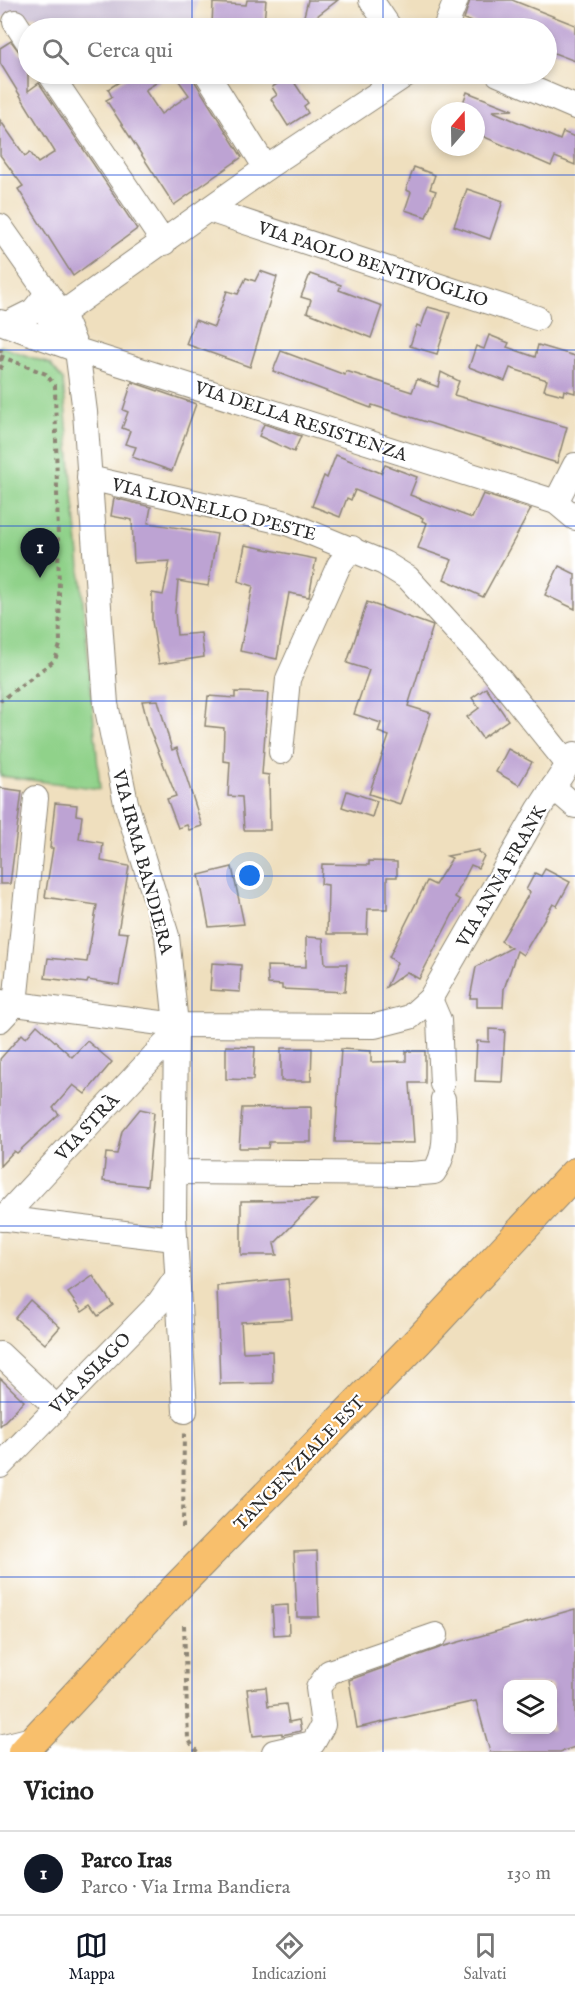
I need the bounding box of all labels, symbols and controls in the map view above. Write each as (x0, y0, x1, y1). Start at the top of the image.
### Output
search box (18, 18, 557, 84)
icon: search (39, 35, 72, 68)
text: Cerca qui (87, 37, 173, 65)
north arrow (431, 102, 485, 156)
street label: VIA PAOLO BENTIVOGLIO (254, 217, 491, 314)
street label: VIA DELLA RESISTENZA (190, 377, 411, 468)
street label: VIA LIONELLO D'ESTE (108, 474, 318, 547)
pin: 1 (20, 528, 60, 578)
street label: VIA IRMA BANDIERA (106, 767, 177, 958)
street label: VIA ANNA FRANK (452, 801, 553, 953)
your location (235, 861, 264, 890)
street label: VIA STRÀ (49, 1088, 126, 1167)
street label: VIA ASIAGO (45, 1328, 137, 1420)
street label: TANGENZIALE EST (230, 1392, 371, 1536)
map controls (503, 1680, 557, 1734)
button: layers (503, 1680, 557, 1734)
text: Vicino (24, 1775, 94, 1808)
text: Parco Iras (81, 1847, 172, 1875)
text: 1 (40, 1861, 47, 1886)
text: 130 m (506, 1861, 551, 1886)
text: Parco · Via Irma Bandiera (81, 1875, 290, 1900)
tab: Mappa (68, 1929, 115, 1985)
tab: Indicazioni (252, 1929, 327, 1985)
tab: Salvati (463, 1929, 507, 1985)

